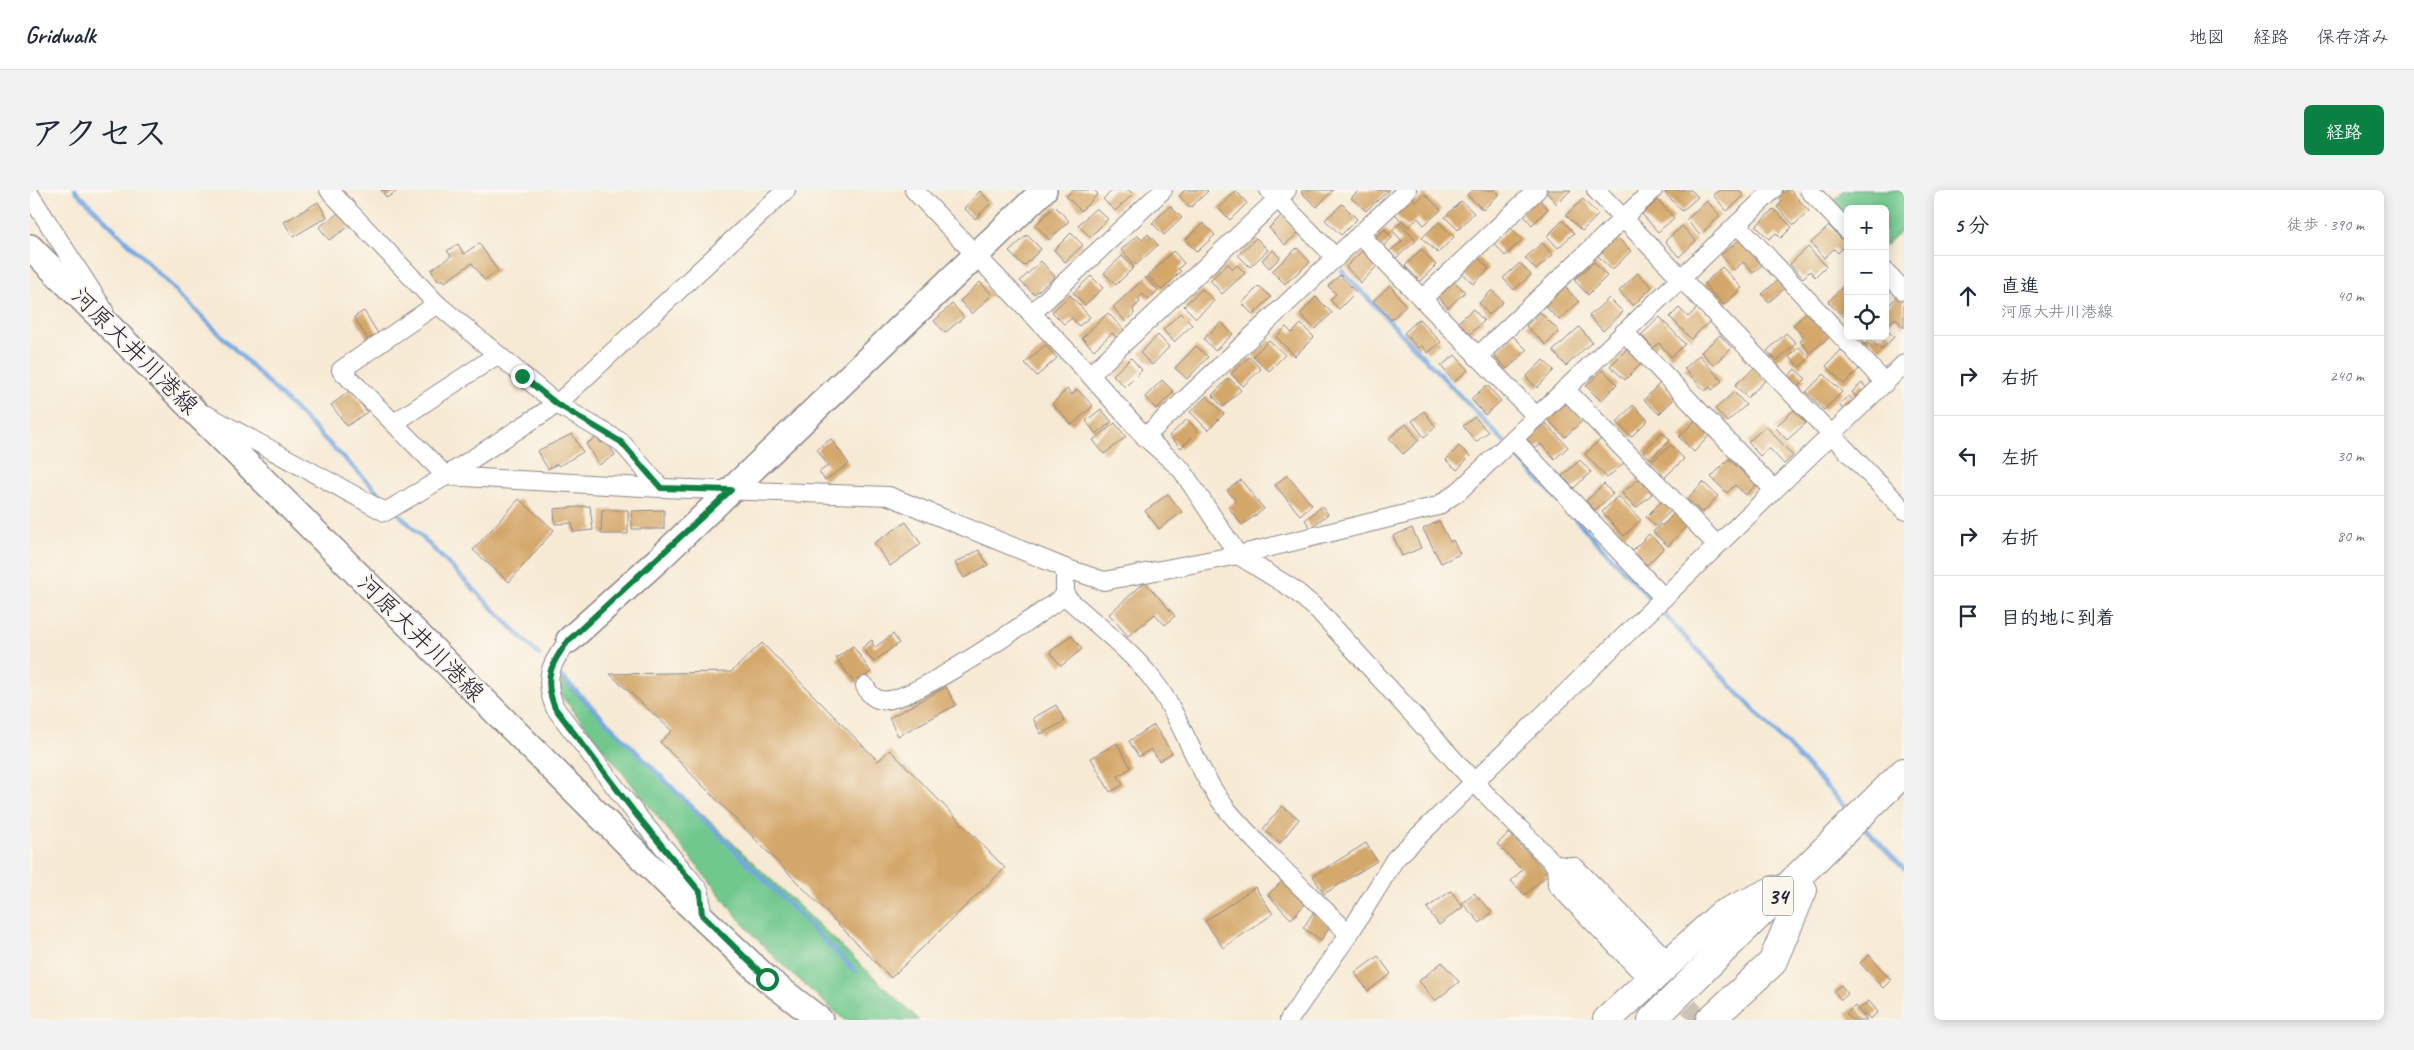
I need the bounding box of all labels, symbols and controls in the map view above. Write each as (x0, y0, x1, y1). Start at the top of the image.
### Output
text: Gridwalk (25, 20, 95, 50)
text: 地図 (2189, 26, 2225, 48)
text: 経路 (2253, 26, 2289, 48)
text: 保存済み (2317, 26, 2389, 48)
button: 経路 (2304, 105, 2384, 155)
text: アクセス (30, 111, 168, 156)
map controls (1844, 205, 1889, 340)
button: + (1844, 205, 1889, 250)
text: 5 分 (1954, 212, 1989, 238)
text: 徒歩 · 390 m (2287, 215, 2364, 235)
button: − (1844, 250, 1889, 295)
text: 直進 (2001, 274, 2039, 298)
street label: 河原大井川港線 (65, 281, 205, 421)
icon: ahead (1954, 282, 1982, 310)
text: 40 m (2337, 286, 2364, 306)
button: locate (1844, 295, 1889, 340)
text: 河原大井川港線 (2001, 302, 2113, 322)
icon: right (1954, 362, 1982, 390)
route end (511, 365, 534, 388)
text: 右折 (2001, 366, 2039, 390)
text: 240 m (2330, 366, 2364, 386)
icon: left (1954, 442, 1982, 470)
text: 左折 (2001, 446, 2039, 470)
text: 30 m (2337, 446, 2364, 466)
icon: right (1954, 522, 1982, 550)
text: 右折 (2001, 526, 2039, 550)
text: 80 m (2337, 526, 2364, 546)
street label: 河原大井川港線 (351, 568, 491, 708)
icon: arrive (1954, 602, 1982, 630)
text: 目的地に到着 (2001, 606, 2115, 630)
road number: 34 (1763, 876, 1793, 916)
route start (756, 968, 779, 991)

